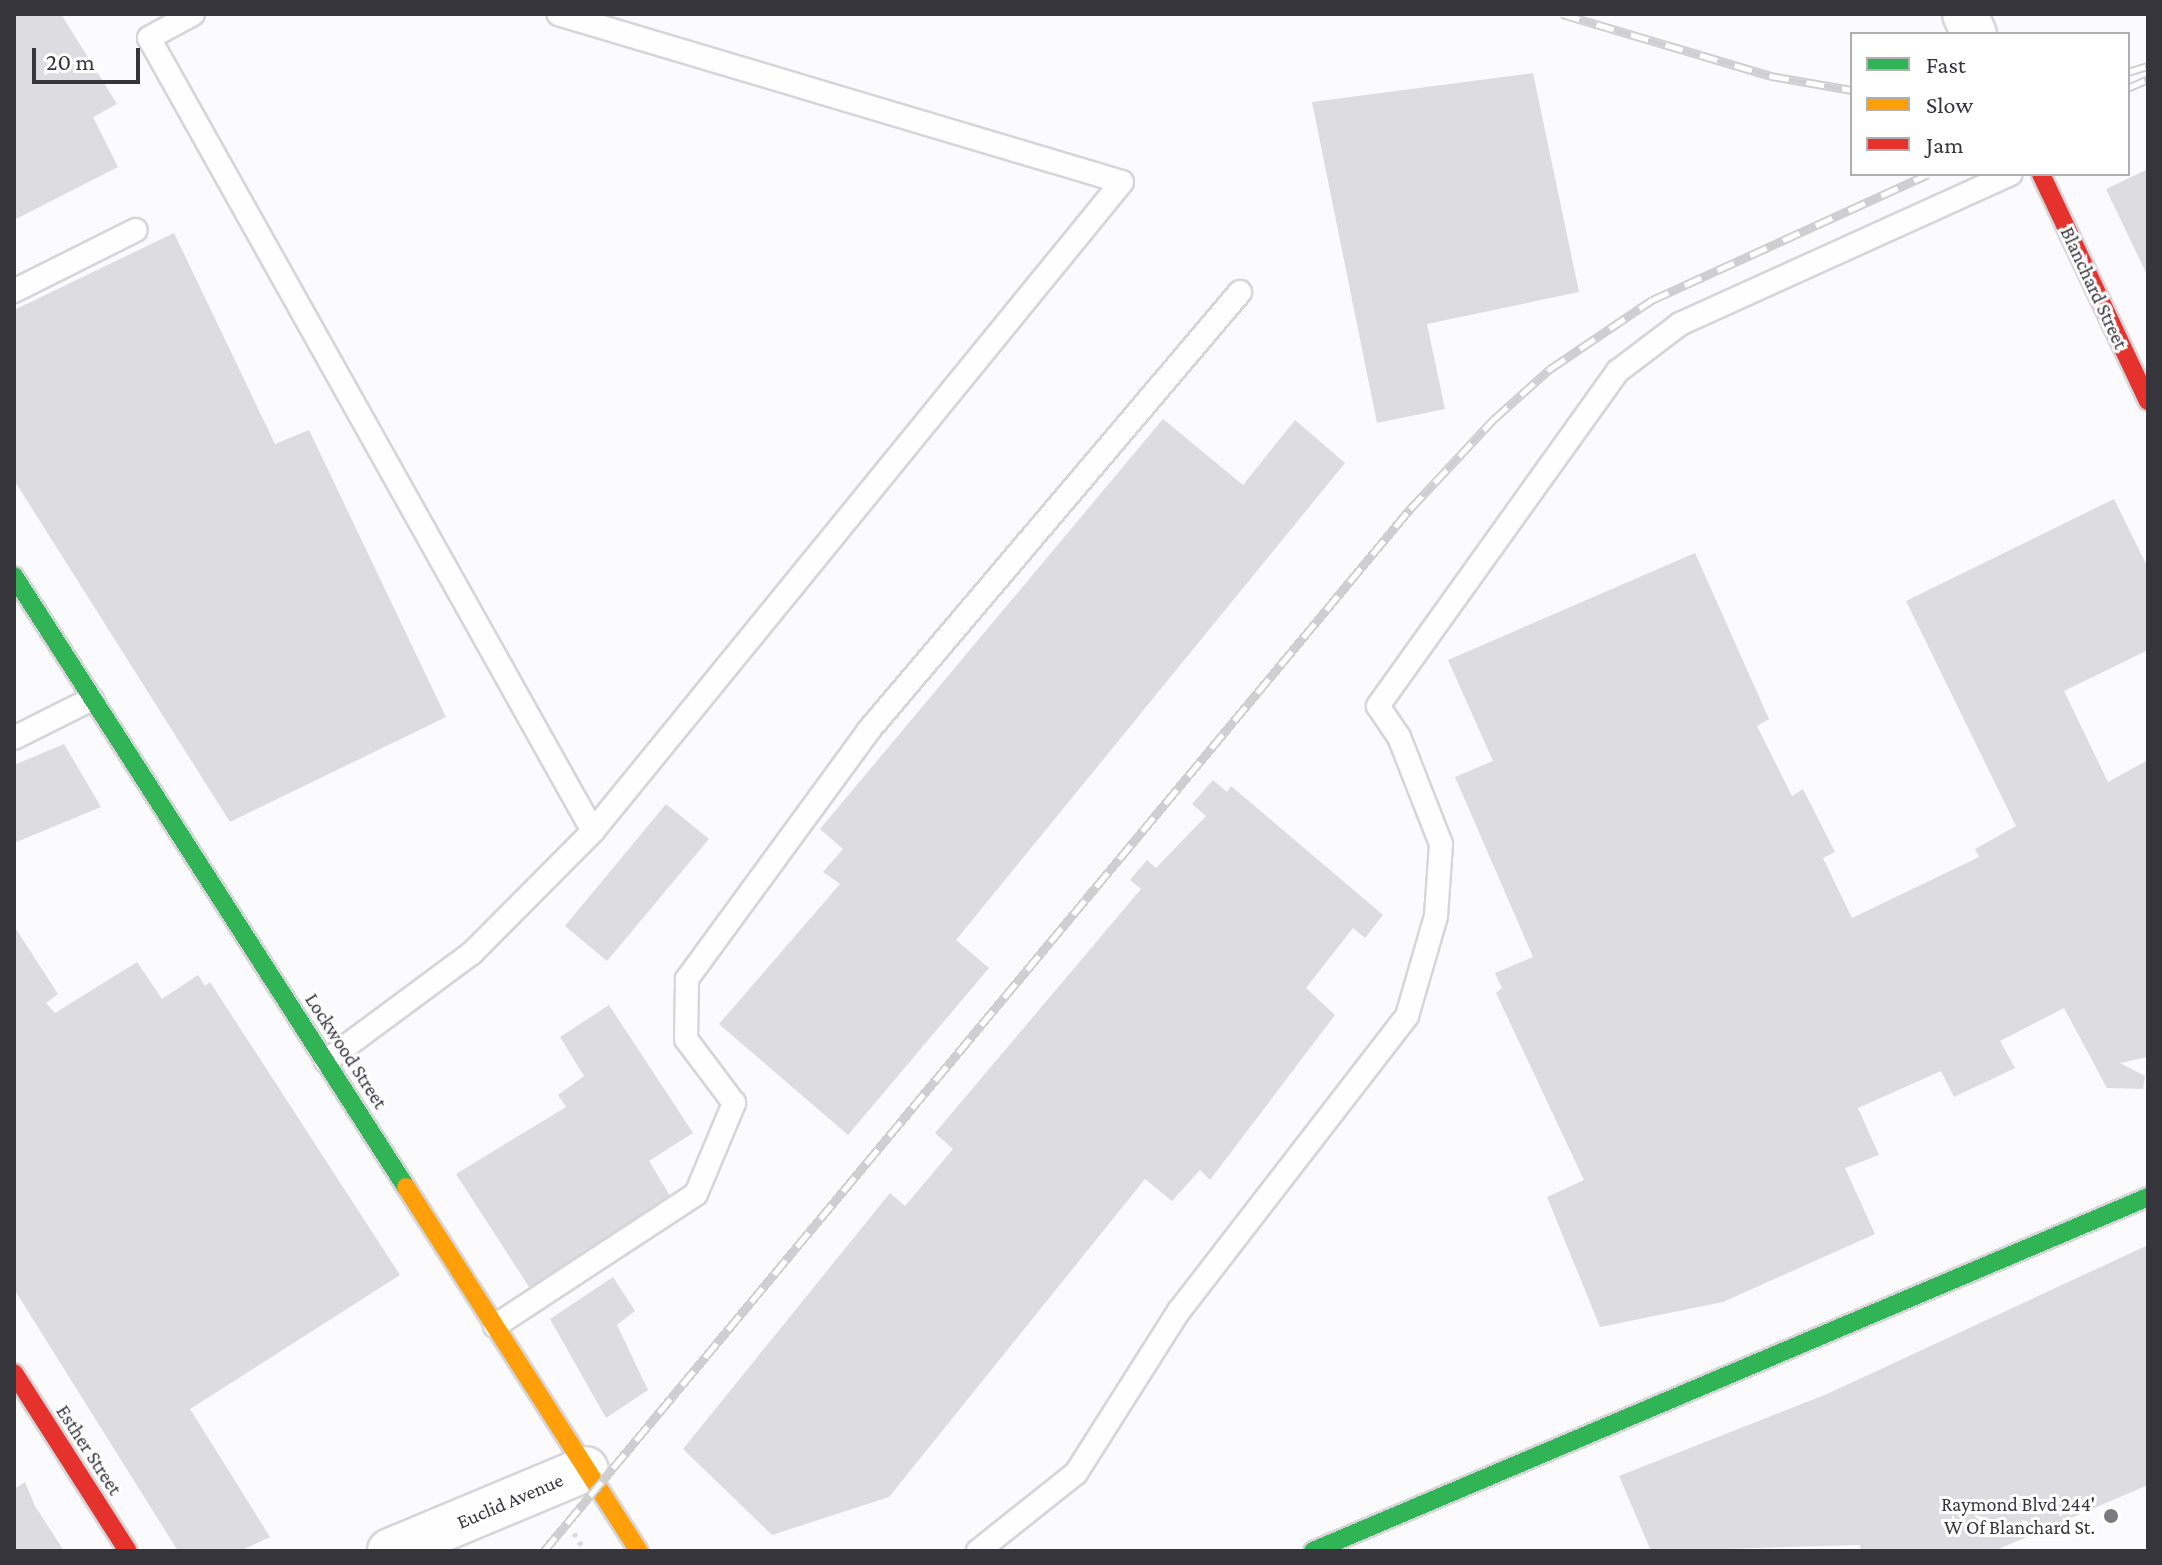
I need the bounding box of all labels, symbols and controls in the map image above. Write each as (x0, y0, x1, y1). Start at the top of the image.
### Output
scale bar (36, 32, 144, 82)
legend (1850, 32, 2130, 176)
text: 20 m (46, 48, 95, 75)
text: Fast (1926, 51, 1966, 78)
text: Slow (1926, 91, 1973, 118)
text: Jam (1926, 131, 1964, 158)
street label: Blanchard Street (2055, 223, 2133, 353)
street label: Lockwood Street (300, 989, 392, 1113)
street label: Esther Street (51, 1400, 127, 1500)
street label: Euclid Avenue (453, 1468, 567, 1534)
place label: Raymond Blvd 244' W Of Blanchard St. (1941, 1492, 2095, 1539)
marker: Raymond Blvd 244' W Of Blanchard St. (2102, 1507, 2120, 1525)

